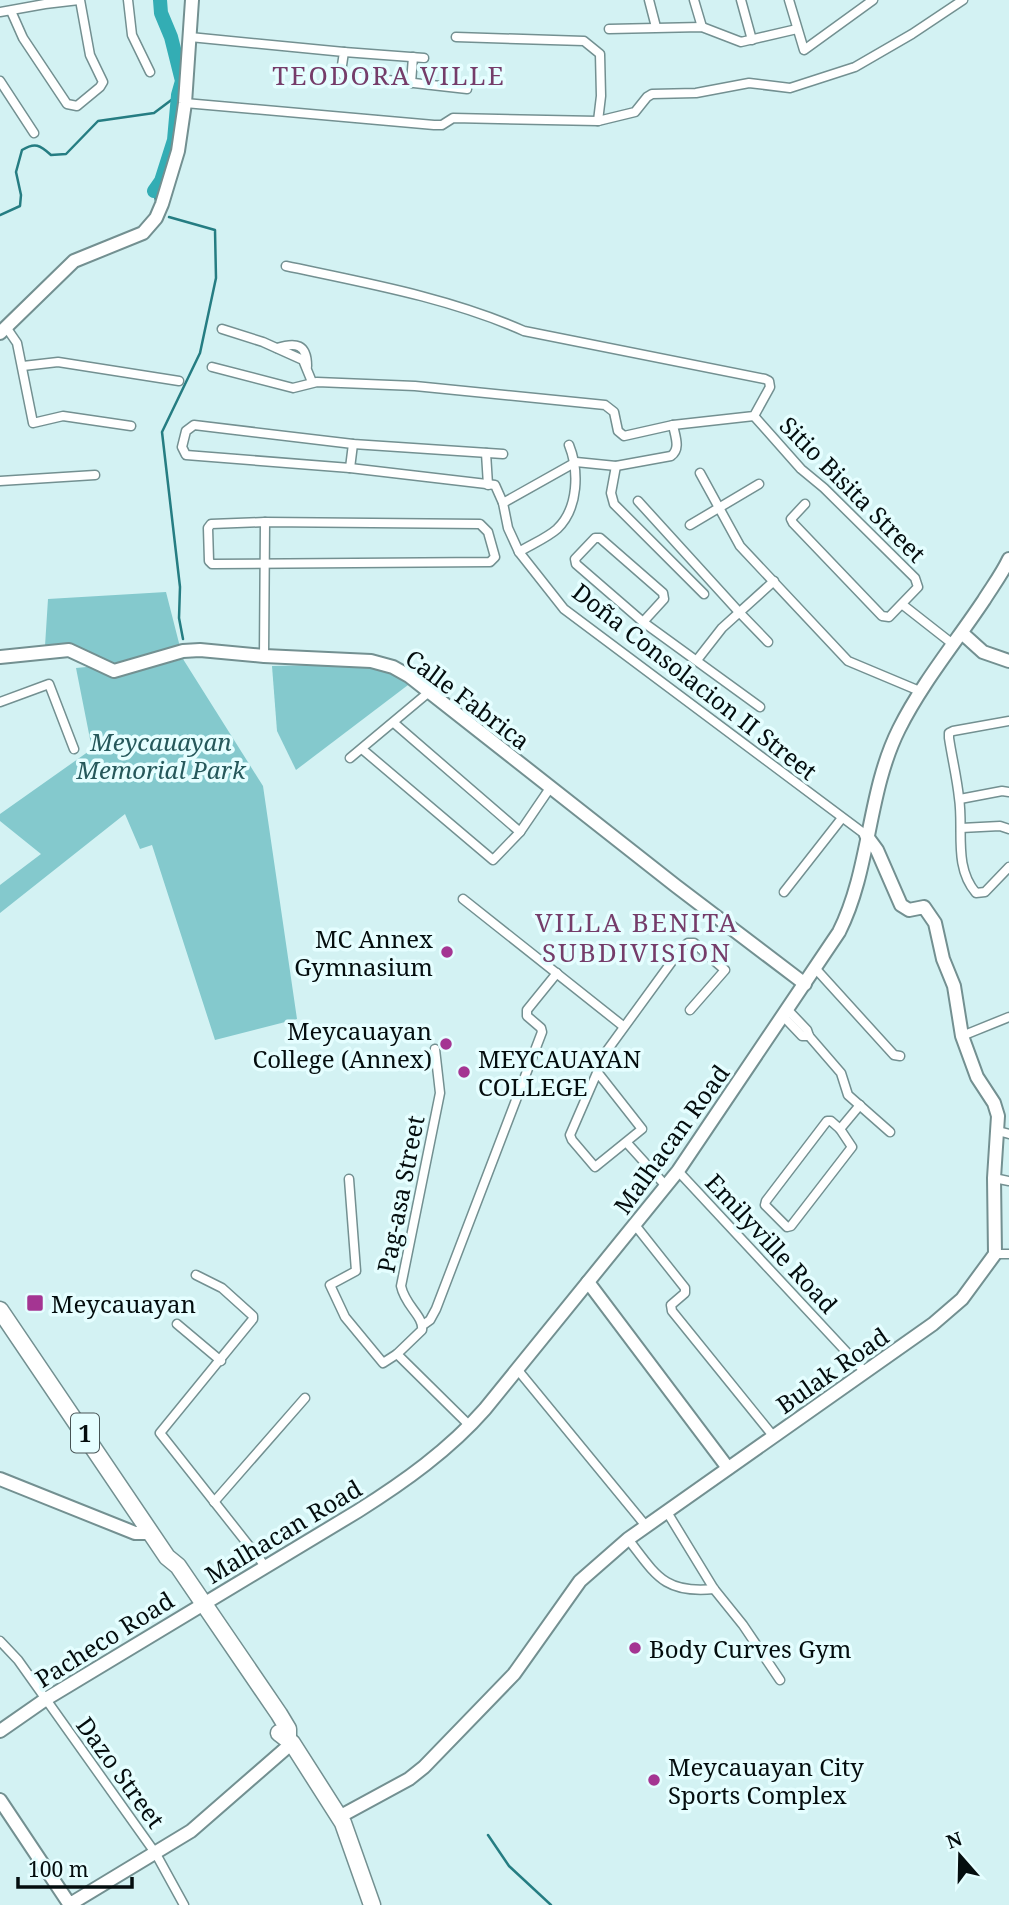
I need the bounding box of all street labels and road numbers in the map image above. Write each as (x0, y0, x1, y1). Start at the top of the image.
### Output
street label: Sitio Bisita Street (773, 409, 933, 569)
street label: Doña Consolacion II Street (566, 575, 824, 787)
street label: Calle Fabrica (399, 641, 537, 757)
street label: Malhacan Road (606, 1057, 737, 1220)
street label: Pag-asa Street (369, 1113, 431, 1275)
street label: Emilyville Road (699, 1166, 846, 1320)
street label: Bulak Road (769, 1319, 895, 1421)
road number: 1 (71, 1414, 99, 1452)
street label: Malhacan Road (199, 1471, 368, 1591)
street label: Pacheco Road (28, 1583, 180, 1695)
street label: Dazo Street (69, 1710, 173, 1834)

